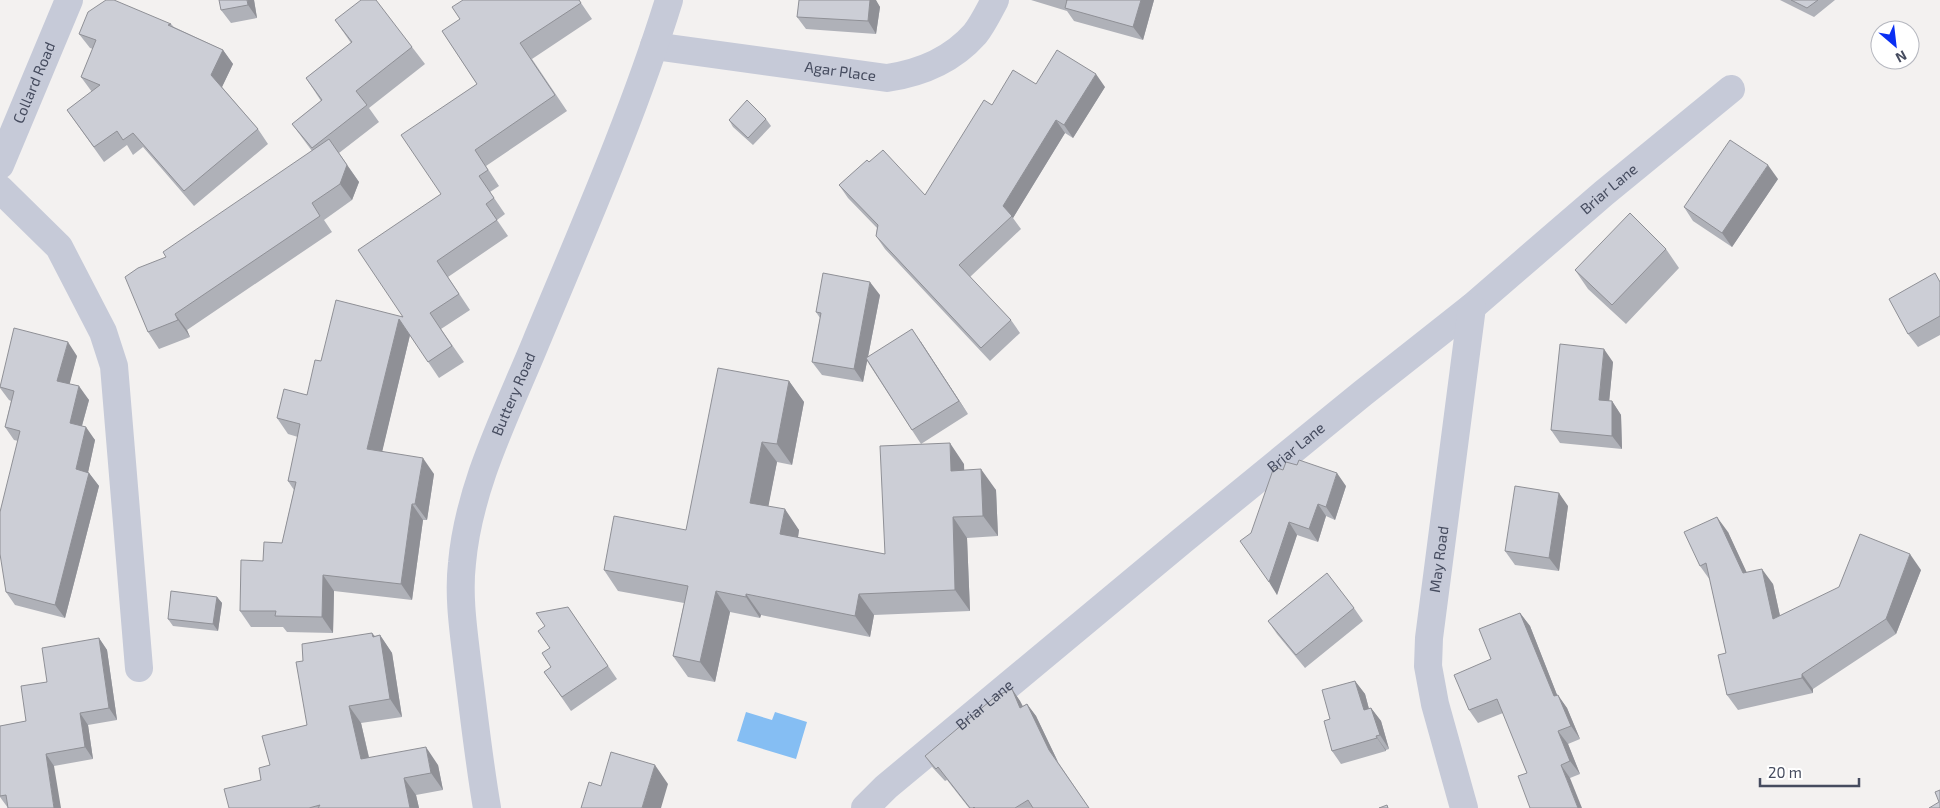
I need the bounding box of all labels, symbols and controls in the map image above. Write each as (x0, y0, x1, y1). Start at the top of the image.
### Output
north arrow (1870, 20, 1920, 70)
street label: Collard Road (8, 39, 58, 126)
text: N (1893, 47, 1910, 67)
street label: Agar Place (804, 57, 877, 84)
street label: Briar Lane (1576, 159, 1641, 217)
street label: Buttery Road (487, 349, 539, 438)
street label: Briar Lane (1263, 418, 1328, 476)
street label: May Road (1425, 525, 1451, 594)
street label: Briar Lane (952, 675, 1016, 733)
scale bar (1760, 756, 1859, 788)
text: 20 m (1768, 763, 1802, 781)

